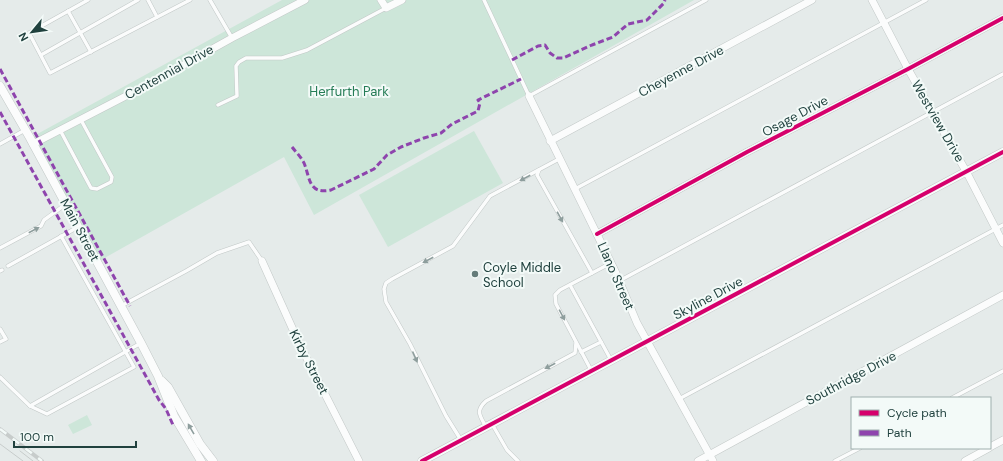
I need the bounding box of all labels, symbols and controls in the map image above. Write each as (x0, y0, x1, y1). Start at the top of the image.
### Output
north arrow (12, 12, 52, 52)
text: N (15, 30, 31, 44)
street label: Centennial Drive (122, 41, 216, 103)
street label: Cheyenne Drive (635, 41, 727, 101)
street label: Westview Drive (908, 77, 968, 165)
park label: Herfurth Park (309, 83, 389, 100)
street label: Osage Drive (759, 92, 831, 140)
one-way arrow (519, 174, 531, 181)
street label: Main Street (56, 196, 104, 264)
one-way arrow (557, 211, 564, 222)
one-way arrow (28, 227, 40, 233)
street label: Llano Street (594, 240, 638, 312)
one-way arrow (422, 256, 434, 263)
place label: Coyle Middle School (483, 259, 561, 291)
marker: Coyle Middle School (470, 269, 480, 279)
street label: Skyline Drive (670, 273, 746, 323)
one-way arrow (558, 309, 565, 320)
street label: Kirby Street (285, 327, 333, 397)
street label: Southridge Drive (803, 347, 899, 409)
one-way arrow (412, 351, 418, 362)
one-way arrow (544, 363, 556, 370)
legend (851, 397, 991, 449)
text: Cycle path (887, 405, 947, 421)
scale bar (14, 423, 136, 449)
one-way arrow (188, 423, 195, 435)
text: Path (887, 425, 912, 441)
text: 100 m (20, 429, 54, 445)

